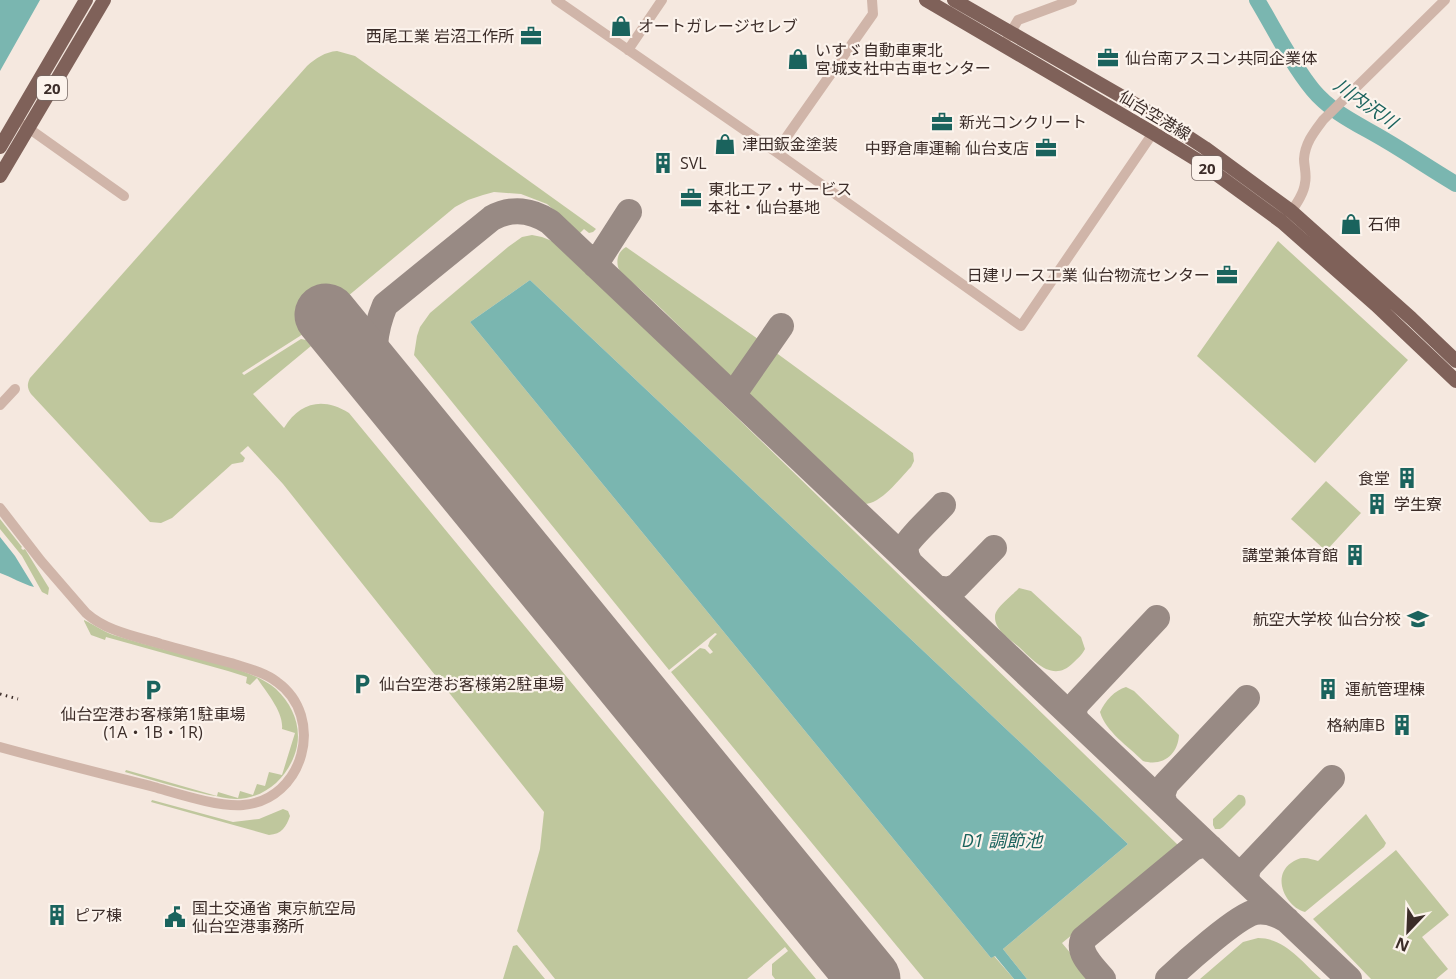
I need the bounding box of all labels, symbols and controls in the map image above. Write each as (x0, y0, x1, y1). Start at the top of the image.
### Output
shop icon: オートガレージセレブ (609, 14, 633, 38)
place label: オートガレージセレブ (638, 15, 798, 37)
office icon: 西尾工業 岩沼工作所 (519, 24, 543, 48)
place label: 西尾工業 岩沼工作所 (366, 25, 514, 47)
place label: いすゞ自動車東北 宮城支社中古車センター (815, 39, 991, 79)
office icon: 仙台南アスコン共同企業体 (1096, 46, 1120, 70)
shop icon: いすゞ自動車東北 宮城支社中古車センター (786, 47, 810, 71)
place label: 仙台南アスコン共同企業体 (1125, 47, 1317, 69)
water label: 川内沢川 (1330, 73, 1404, 135)
road number: 20 (37, 76, 67, 100)
street label: 仙台空港線 (1115, 85, 1195, 145)
office icon: 新光コンクリート (930, 110, 954, 134)
place label: 新光コンクリート (959, 111, 1087, 133)
shop icon: 津田鈑金塗装 (713, 132, 737, 156)
place label: 津田鈑金塗装 (742, 133, 838, 155)
office icon: 中野倉庫運輸 仙台支店 (1034, 136, 1058, 160)
place label: 中野倉庫運輸 仙台支店 (865, 137, 1029, 159)
building icon: SVL (651, 151, 675, 175)
place label: SVL (680, 152, 707, 174)
road number: 20 (1192, 156, 1222, 180)
place label: 東北エア・サービス 本社・仙台基地 (708, 178, 852, 218)
office icon: 東北エア・サービス 本社・仙台基地 (679, 186, 703, 210)
shop icon: 石伸 (1339, 212, 1363, 236)
place label: 石伸 (1368, 213, 1400, 235)
office icon: 日建リース工業 仙台物流センター (1215, 263, 1239, 287)
place label: 日建リース工業 仙台物流センター (967, 264, 1210, 286)
building icon: 食堂 (1395, 466, 1419, 490)
place label: 食堂 (1358, 467, 1390, 489)
building icon: 学生寮 (1365, 492, 1389, 516)
place label: 学生寮 (1394, 493, 1442, 515)
building icon: 講堂兼体育館 (1343, 543, 1367, 567)
place label: 講堂兼体育館 (1242, 544, 1338, 566)
school or university icon: 航空大学校 仙台分校 (1406, 607, 1430, 631)
place label: 航空大学校 仙台分校 (1253, 608, 1401, 630)
parking icon: 仙台空港お客様第2駐車場 (350, 672, 374, 696)
place label: 仙台空港お客様第2駐車場 (379, 673, 564, 695)
building icon: 運航管理棟 (1316, 677, 1340, 701)
parking icon: 仙台空港お客様第1駐車場 (1A・1B・1R) (141, 678, 165, 702)
place label: 運航管理棟 (1345, 678, 1425, 700)
place label: 仙台空港お客様第1駐車場 (1A・1B・1R) (60, 703, 246, 743)
building icon: 格納庫B (1390, 713, 1414, 737)
place label: 格納庫B (1327, 714, 1385, 736)
water label: D1 調節池 (962, 828, 1044, 852)
place label: 国土交通省 東京航空局 仙台空港事務所 (192, 897, 356, 937)
north arrow (1378, 901, 1438, 961)
building icon: ピア棟 (45, 903, 69, 927)
place label: ピア棟 (74, 904, 122, 926)
public building icon: 国土交通省 東京航空局 仙台空港事務所 (163, 905, 187, 929)
text: N (1392, 932, 1412, 957)

